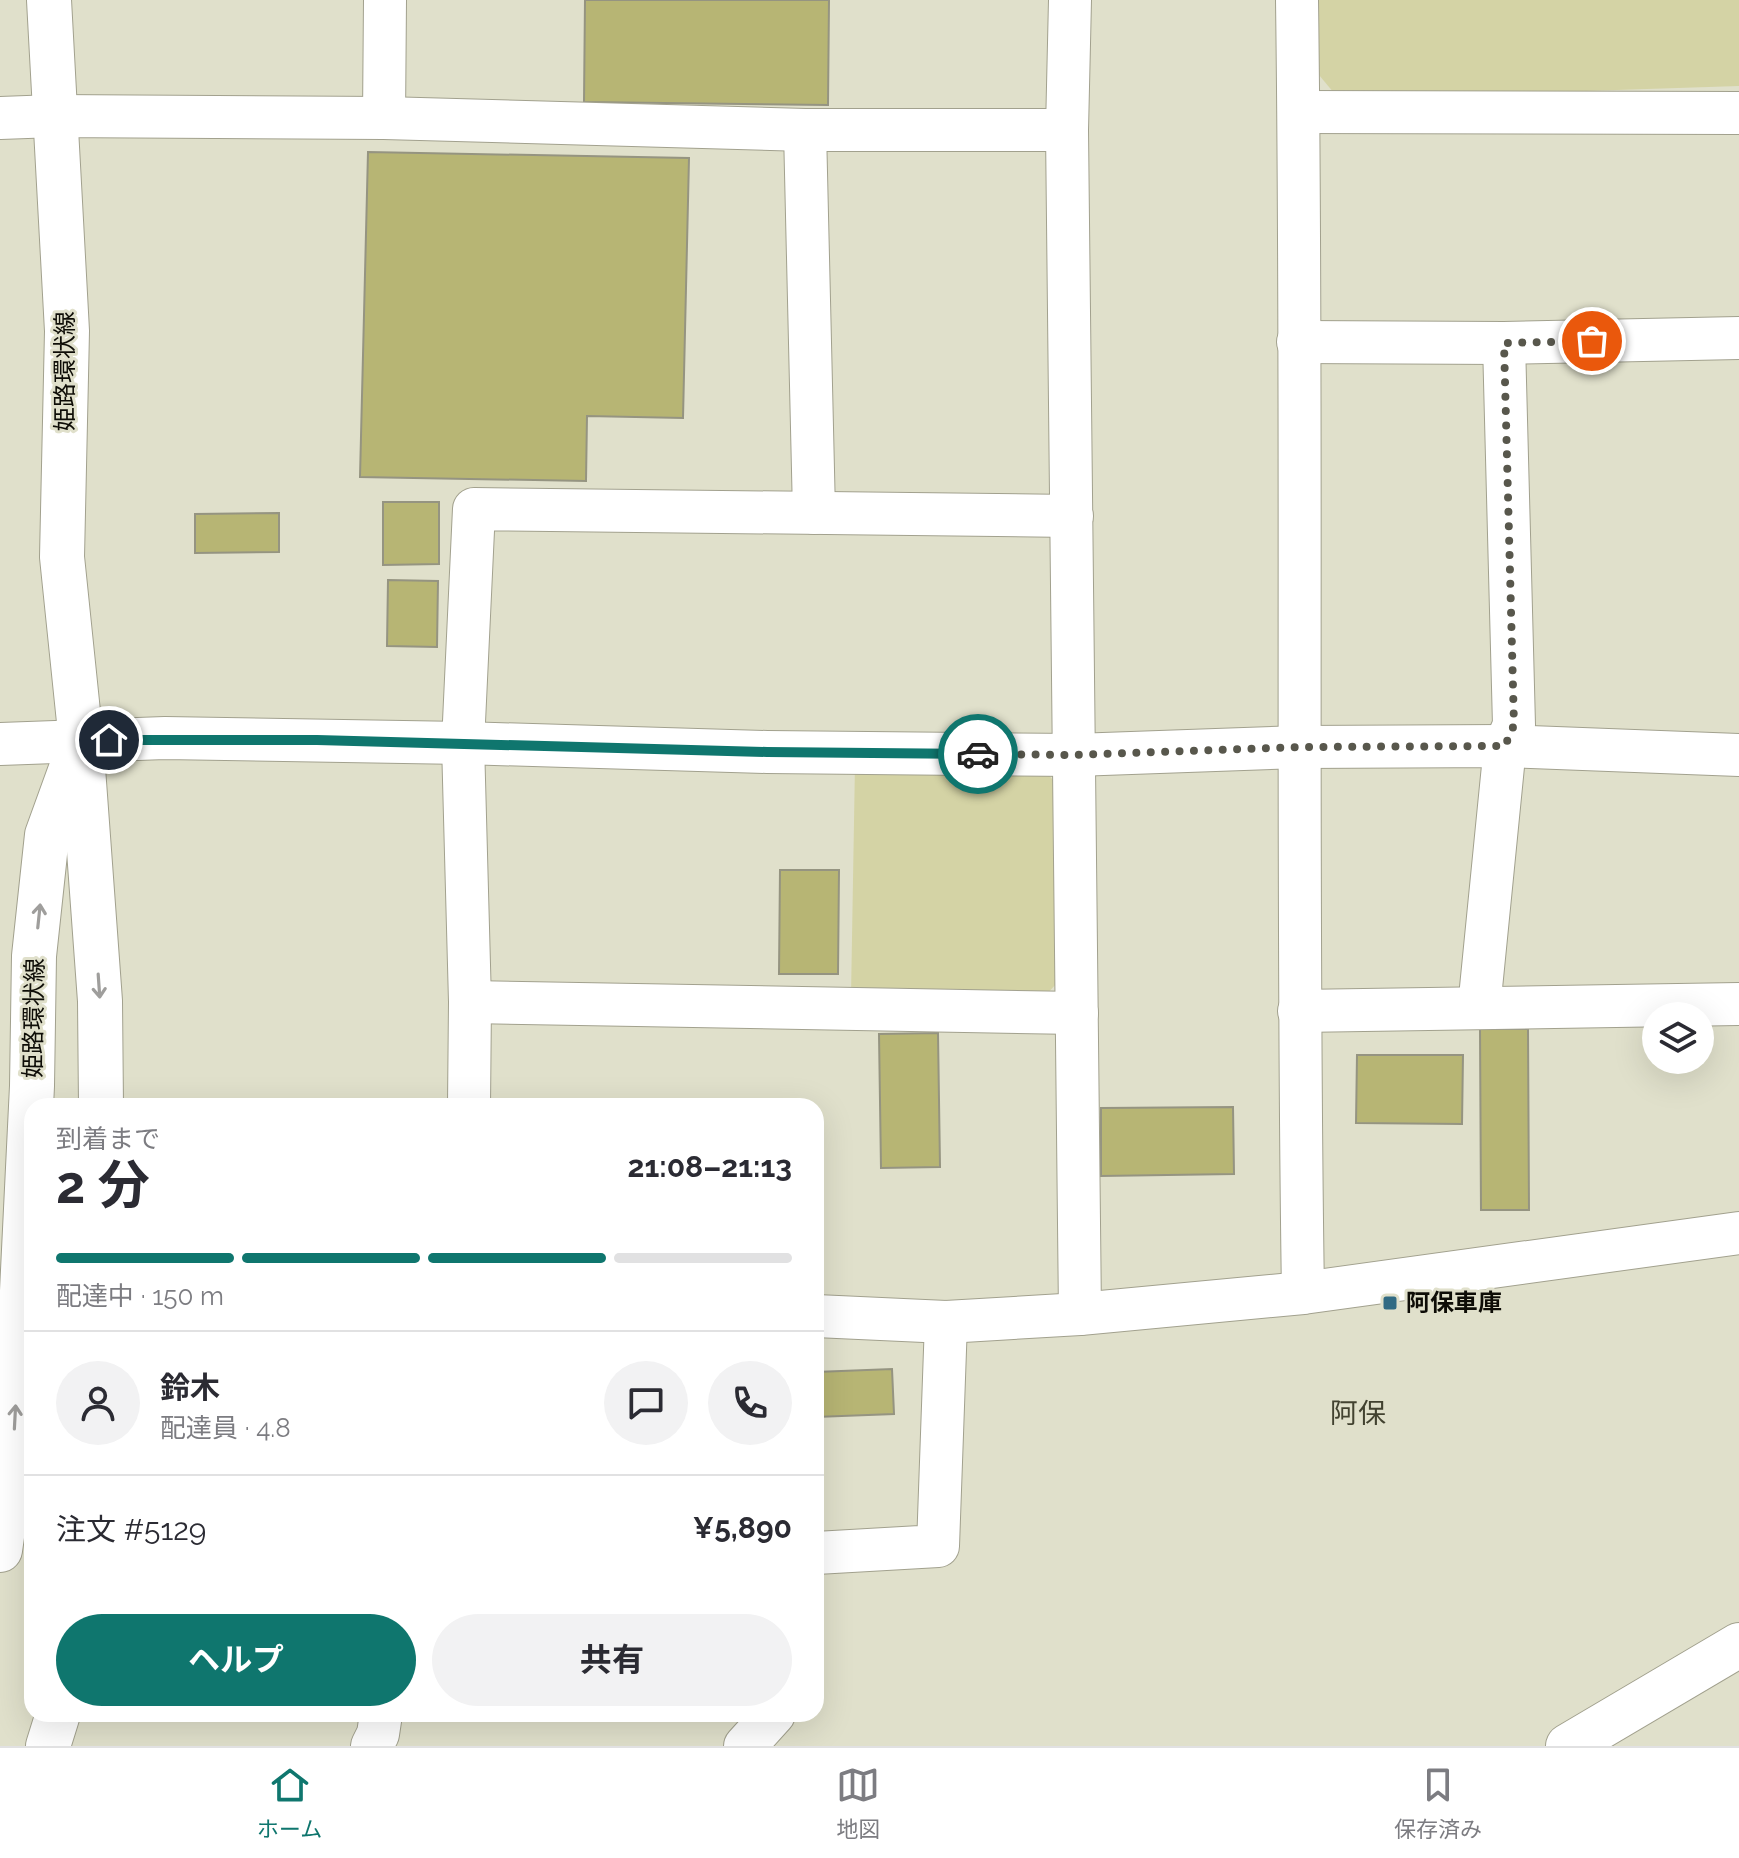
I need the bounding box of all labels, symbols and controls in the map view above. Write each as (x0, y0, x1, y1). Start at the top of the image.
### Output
pin (1558, 307, 1626, 375)
street label: 姫路環状線 (50, 311, 79, 431)
icon: bag (1570, 319, 1614, 363)
pin (75, 706, 143, 774)
courier (938, 714, 1018, 794)
icon: home (87, 718, 131, 762)
icon: car (956, 732, 1000, 776)
one-way arrow (31, 903, 46, 930)
street label: 姫路環状線 (18, 958, 49, 1078)
one-way arrow (92, 972, 107, 999)
map controls (1642, 1002, 1714, 1074)
button: layers (1642, 1002, 1714, 1074)
text: 到着まで (56, 1124, 160, 1154)
text: 21:08–21:13 (628, 1149, 792, 1184)
text: 2 分 (56, 1154, 150, 1215)
text: 配達中 · 150 m (56, 1281, 224, 1311)
place label: 阿保車庫 (1406, 1288, 1502, 1317)
marker: 阿保車庫 (1381, 1294, 1399, 1312)
button: person (56, 1361, 140, 1445)
button: chat (604, 1361, 688, 1445)
button: phone (708, 1361, 792, 1445)
text: 鈴木 (160, 1370, 220, 1405)
district label: 阿保 (1330, 1397, 1386, 1430)
one-way arrow (8, 1404, 23, 1431)
text: 配達員 · 4.8 (160, 1413, 291, 1443)
text: ¥5,890 (693, 1510, 792, 1545)
text: 注文 #5129 (56, 1512, 206, 1547)
button: ヘルプ (56, 1614, 416, 1706)
button: 共有 (432, 1614, 792, 1706)
tab: ホーム (257, 1763, 322, 1843)
tab: 地図 (836, 1763, 880, 1843)
tab: 保存済み (1394, 1763, 1482, 1843)

